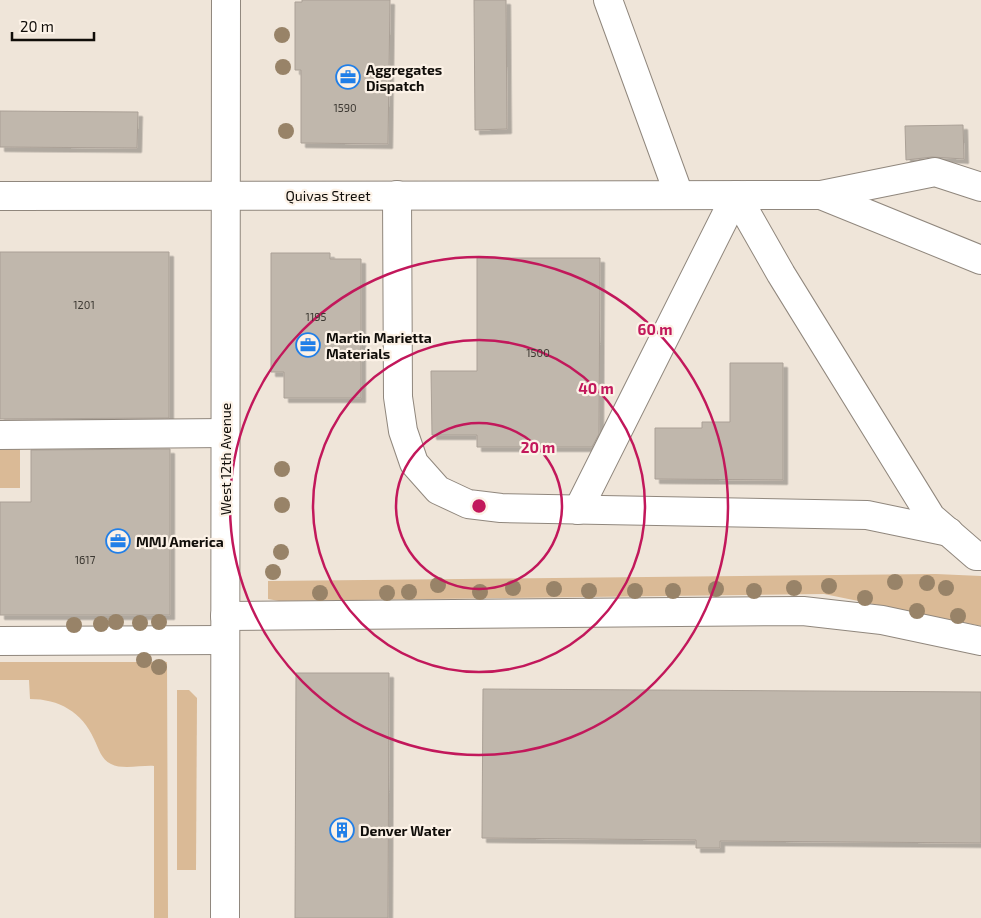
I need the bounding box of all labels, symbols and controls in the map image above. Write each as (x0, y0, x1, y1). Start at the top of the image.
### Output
scale bar (12, 10, 95, 42)
text: 20 m (20, 17, 54, 35)
place label: Aggregates Dispatch (366, 61, 442, 94)
office icon: Aggregates Dispatch (335, 64, 361, 90)
house number: 1590 (333, 101, 357, 114)
street label: Quivas Street (286, 187, 371, 204)
house number: 1201 (73, 298, 95, 311)
house number: 1195 (306, 310, 327, 323)
text: 60 m (638, 320, 672, 338)
place label: Martin Marietta Materials (326, 329, 432, 362)
office icon: Martin Marietta Materials (295, 332, 321, 358)
house number: 1500 (526, 346, 550, 359)
text: 40 m (578, 379, 614, 397)
street label: West 12th Avenue (217, 403, 234, 515)
text: 20 m (521, 438, 555, 456)
centre of rings (470, 497, 488, 515)
office icon: MMJ America (105, 528, 131, 554)
place label: MMJ America (136, 533, 224, 550)
house number: 1617 (75, 553, 96, 566)
building icon: Denver Water (329, 817, 355, 843)
place label: Denver Water (360, 822, 451, 839)

